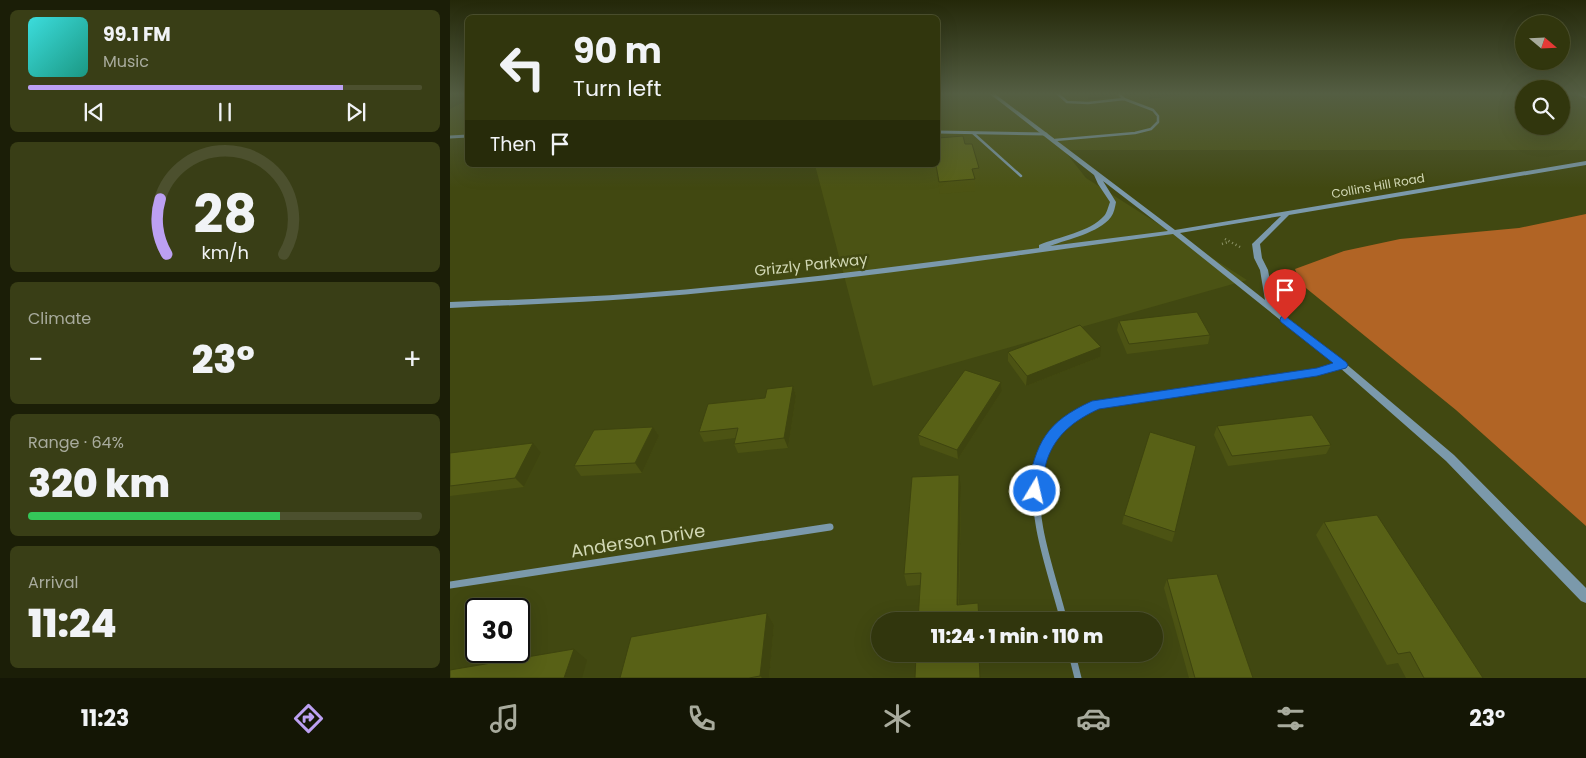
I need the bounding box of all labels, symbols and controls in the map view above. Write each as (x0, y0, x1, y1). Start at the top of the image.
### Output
north arrow (1515, 15, 1570, 70)
map controls (1515, 15, 1570, 135)
text: 99.1 FM (103, 21, 171, 48)
text: 90 m (573, 26, 662, 75)
icon: left (490, 35, 555, 100)
text: Music (103, 50, 149, 73)
text: Turn left (573, 73, 661, 104)
button: search (1515, 80, 1570, 135)
icon: previous (80, 98, 108, 126)
icon: pause (211, 98, 239, 126)
icon: next (342, 98, 370, 126)
icon: arrive (546, 130, 574, 158)
text: Then (490, 131, 536, 158)
street label: Collins Hill Road (1330, 169, 1426, 202)
text: 28 (193, 178, 257, 251)
text: km/h (201, 240, 249, 265)
street label: Grizzly Parkway (753, 248, 869, 281)
pin (1264, 269, 1306, 320)
icon: arrive (1271, 276, 1299, 304)
text: Climate (28, 307, 91, 330)
text: 23° (192, 333, 255, 386)
text: − (28, 340, 43, 379)
text: + (403, 340, 422, 379)
text: Range · 64% (28, 431, 124, 454)
text: 320 km (28, 457, 170, 510)
position arrow (1008, 464, 1060, 516)
street label: Anderson Drive (569, 518, 707, 563)
text: Arrival (28, 571, 78, 594)
text: 11:24 (28, 597, 117, 650)
speed limit sign: 30 (465, 598, 530, 663)
text: 11:24 · 1 min · 110 m (931, 623, 1103, 650)
icon: directions (291, 701, 326, 736)
icon: music (487, 701, 522, 736)
icon: phone (684, 701, 719, 736)
icon: climate (880, 701, 915, 736)
icon: car (1076, 701, 1111, 736)
icon: filters (1273, 701, 1308, 736)
text: 11:23 (81, 703, 129, 734)
text: 23° (1469, 703, 1505, 734)

